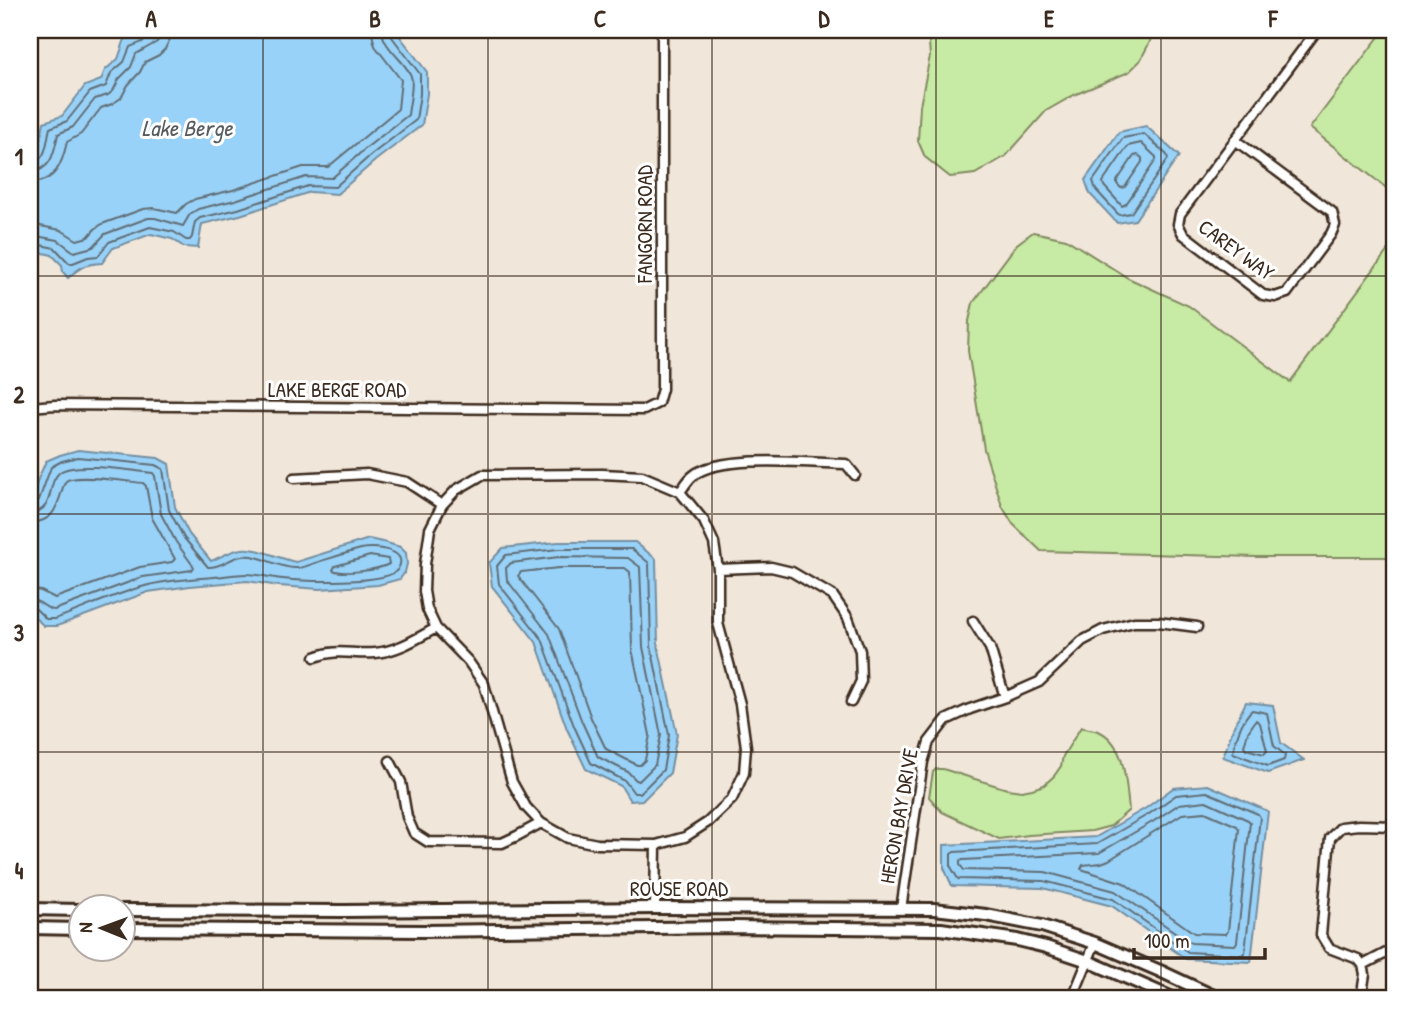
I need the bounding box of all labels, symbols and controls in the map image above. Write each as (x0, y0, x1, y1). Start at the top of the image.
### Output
text: A (145, 3, 157, 34)
text: B (369, 3, 381, 34)
text: C (594, 3, 606, 34)
text: D (819, 3, 831, 34)
text: E (1044, 3, 1055, 34)
text: F (1268, 3, 1279, 34)
water label: Lake Berge (142, 112, 233, 144)
text: 1 (15, 141, 23, 172)
street label: FANGORN ROAD (630, 165, 659, 284)
street label: CAREY WAY (1193, 212, 1281, 287)
street label: LAKE BERGE ROAD (268, 375, 406, 404)
text: 2 (14, 379, 25, 410)
text: 3 (14, 617, 24, 648)
street label: HERON BAY DRIVE (872, 746, 925, 886)
text: 4 (15, 855, 24, 886)
street label: ROUSE ROAD (630, 874, 728, 903)
north arrow (66, 892, 136, 962)
scale bar (1134, 917, 1265, 961)
text: N (72, 922, 98, 933)
text: 100 m (1144, 926, 1190, 955)

